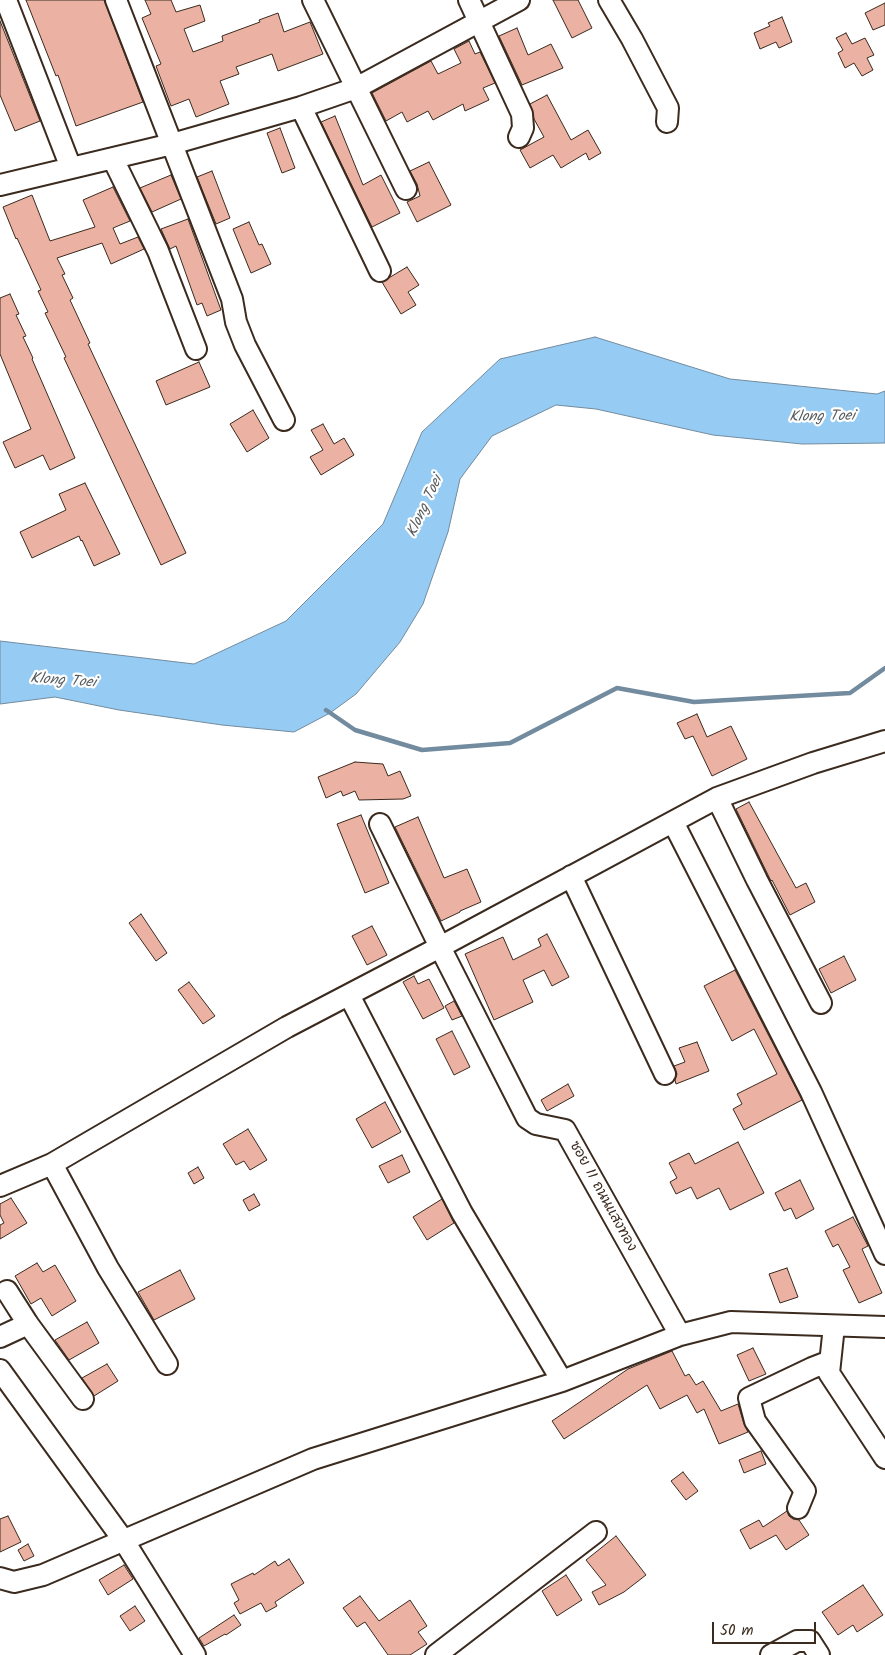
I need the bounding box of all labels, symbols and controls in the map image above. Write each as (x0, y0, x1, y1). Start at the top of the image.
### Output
water label: Klong Toei (789, 408, 855, 428)
water label: Klong Toei (404, 473, 448, 541)
water label: Klong Toei (30, 671, 96, 693)
street label: ซอย 11 ถนนแสงทอง (565, 1139, 639, 1255)
scale bar (715, 1612, 819, 1644)
text: 50 m (720, 1619, 754, 1643)

